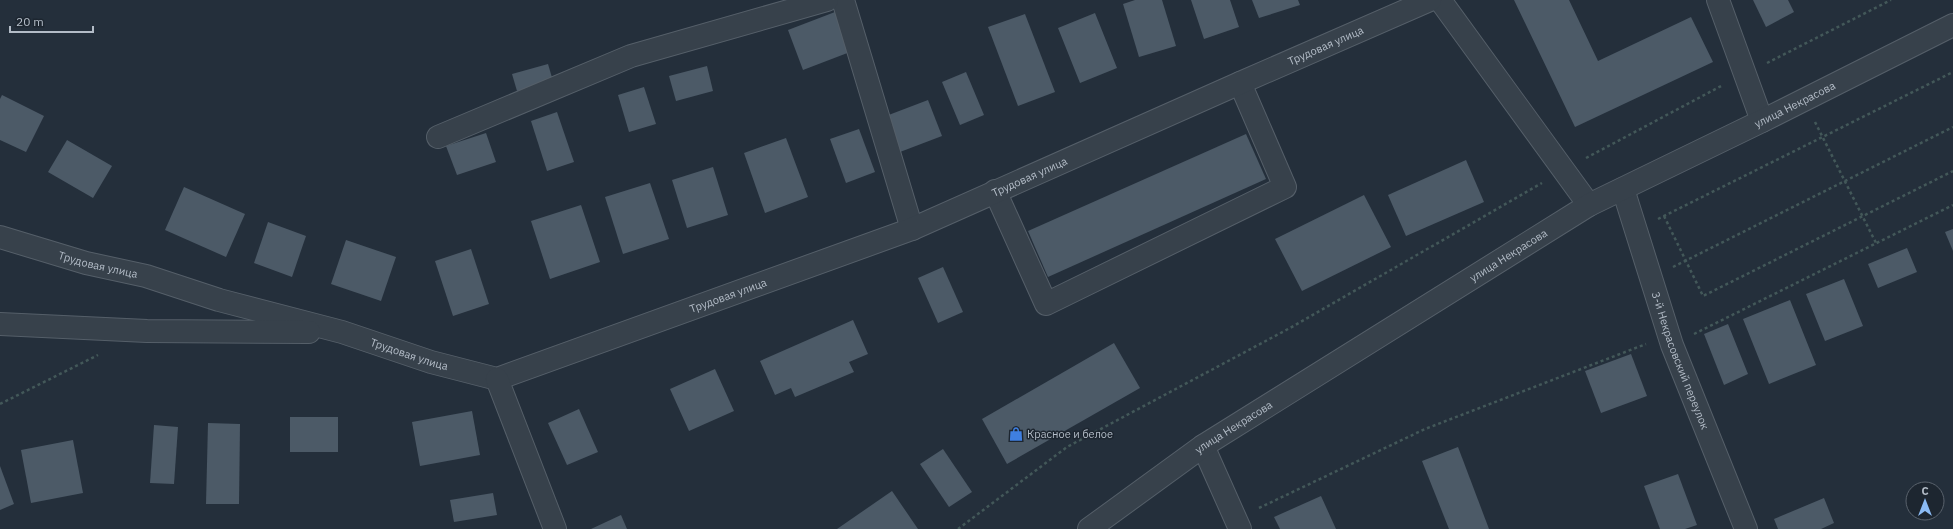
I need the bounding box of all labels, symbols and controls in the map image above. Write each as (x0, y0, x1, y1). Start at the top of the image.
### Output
scale bar (10, 8, 93, 34)
text: 20 m (16, 14, 44, 29)
street label: Трудовая улица (1286, 23, 1366, 68)
street label: улица Некрасова (1752, 78, 1838, 131)
street label: Трудовая улица (989, 154, 1069, 200)
street label: улица Некрасова (1467, 226, 1550, 285)
street label: Трудовая улица (57, 248, 139, 281)
street label: Трудовая улица (688, 275, 769, 316)
street label: 3-й Некрасовский переулок (1649, 290, 1712, 431)
street label: Трудовая улица (368, 335, 450, 373)
street label: улица Некрасова (1192, 397, 1275, 457)
shop icon: Красное и белое (1008, 426, 1024, 442)
place label: Красное и белое (1027, 427, 1113, 441)
north arrow (1905, 481, 1945, 521)
text: С (1921, 484, 1929, 498)

